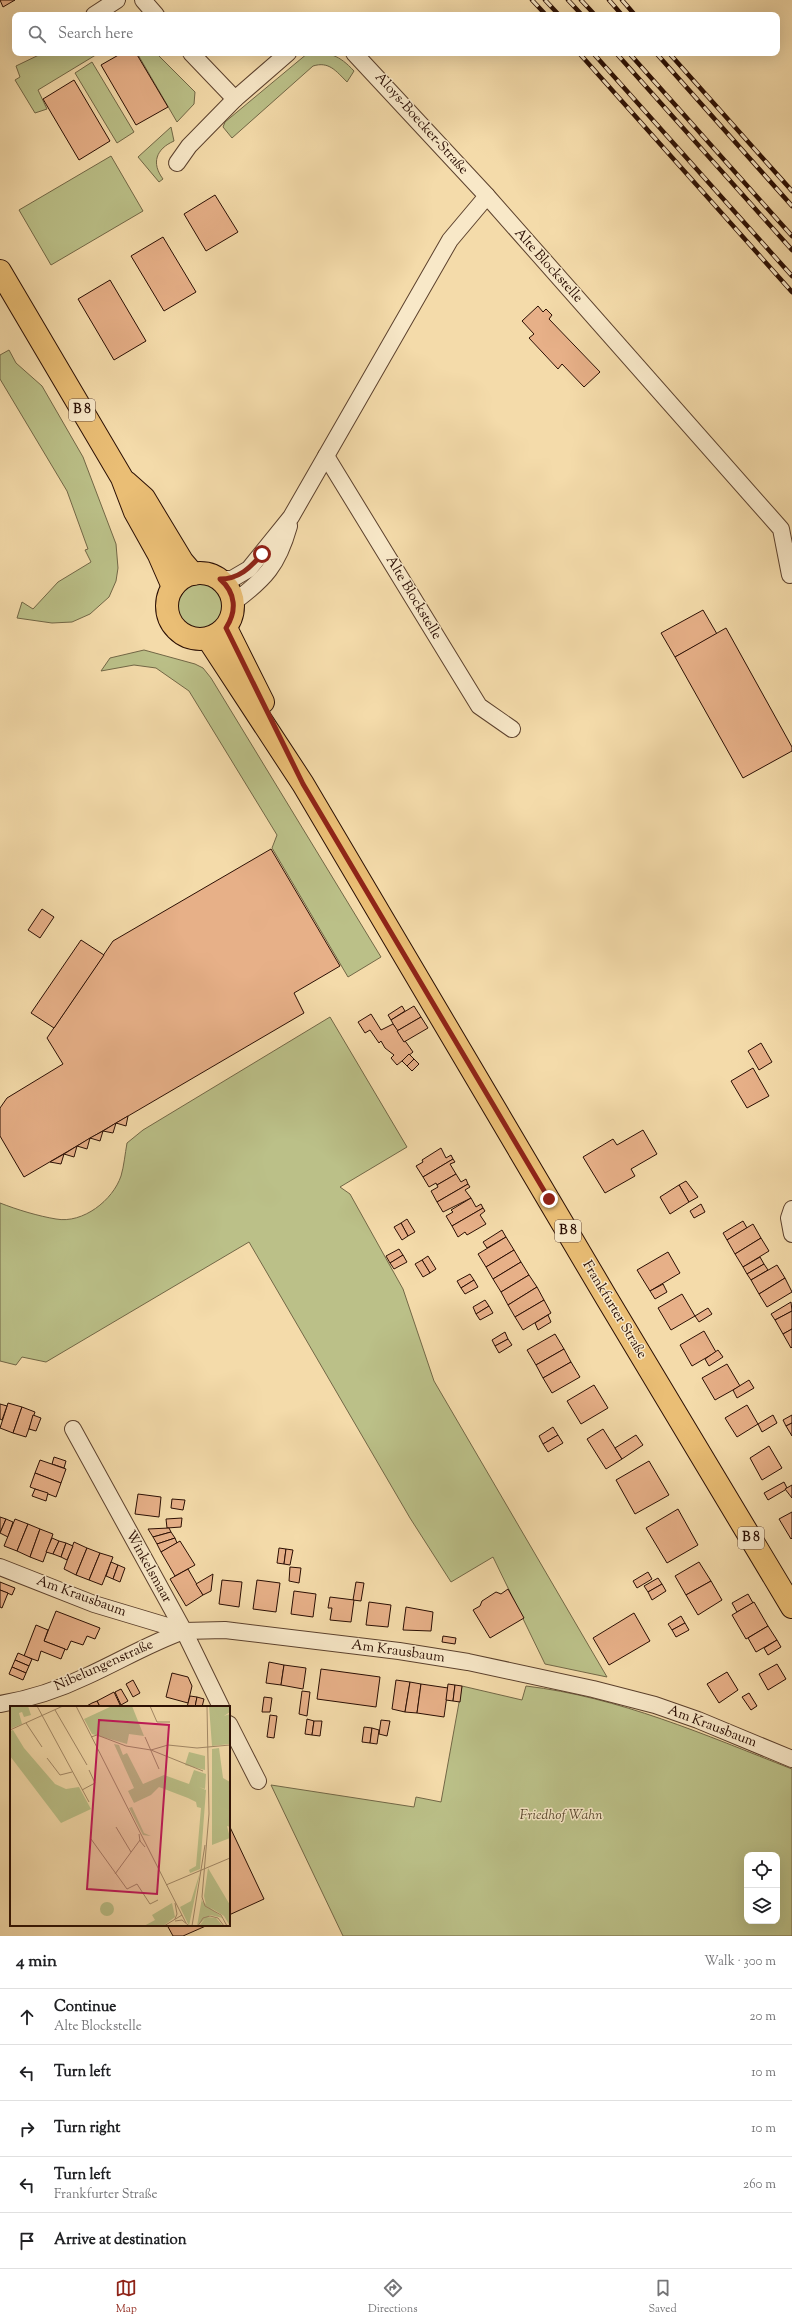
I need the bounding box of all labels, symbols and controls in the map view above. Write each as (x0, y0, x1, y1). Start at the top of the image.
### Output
search box (12, 12, 780, 56)
icon: search (26, 23, 48, 45)
text: Search here (58, 24, 133, 45)
street label: Aloys-Boecker-Straße (370, 68, 472, 180)
street label: Alte Blockstelle (509, 224, 587, 308)
road number: B 8 (69, 399, 95, 421)
route start (253, 545, 271, 563)
street label: Alte Blockstelle (380, 552, 446, 644)
route end (540, 1190, 558, 1208)
road number: B 8 (555, 1220, 581, 1242)
street label: Frankfurter Straße (577, 1257, 651, 1363)
street label: Winkelsmaar (120, 1527, 176, 1607)
road number: B 8 (738, 1527, 764, 1549)
street label: Am Krausbaum (33, 1571, 129, 1623)
street label: Nibelungenstraße (51, 1635, 157, 1697)
street label: Am Krausbaum (350, 1636, 446, 1669)
street label: Am Krausbaum (664, 1701, 760, 1753)
inset map (10, 1706, 230, 1926)
park label: Friedhof Wahn (519, 1806, 603, 1826)
map controls (744, 1852, 780, 1924)
button: locate (744, 1852, 780, 1888)
button: layers (744, 1888, 780, 1924)
text: 4 min (16, 1950, 57, 1974)
text: Walk · 300 m (704, 1953, 776, 1971)
text: Continue (54, 1997, 116, 2018)
icon: ahead (16, 2006, 38, 2028)
text: 20 m (750, 2008, 776, 2026)
text: Alte Blockstelle (54, 2018, 142, 2036)
icon: left (16, 2062, 38, 2084)
text: Turn left (54, 2062, 111, 2083)
text: 10 m (751, 2064, 776, 2082)
icon: right (16, 2118, 38, 2140)
text: Turn right (54, 2118, 120, 2139)
text: 10 m (751, 2120, 776, 2138)
text: Turn left (54, 2165, 111, 2186)
icon: left (16, 2174, 38, 2196)
text: 260 m (743, 2176, 776, 2194)
text: Frankfurter Straße (54, 2186, 158, 2204)
icon: arrive (16, 2230, 38, 2252)
text: Arrive at destination (54, 2230, 187, 2251)
tab: Map (115, 2277, 137, 2317)
tab: Directions (368, 2277, 418, 2317)
tab: Saved (648, 2277, 677, 2317)

